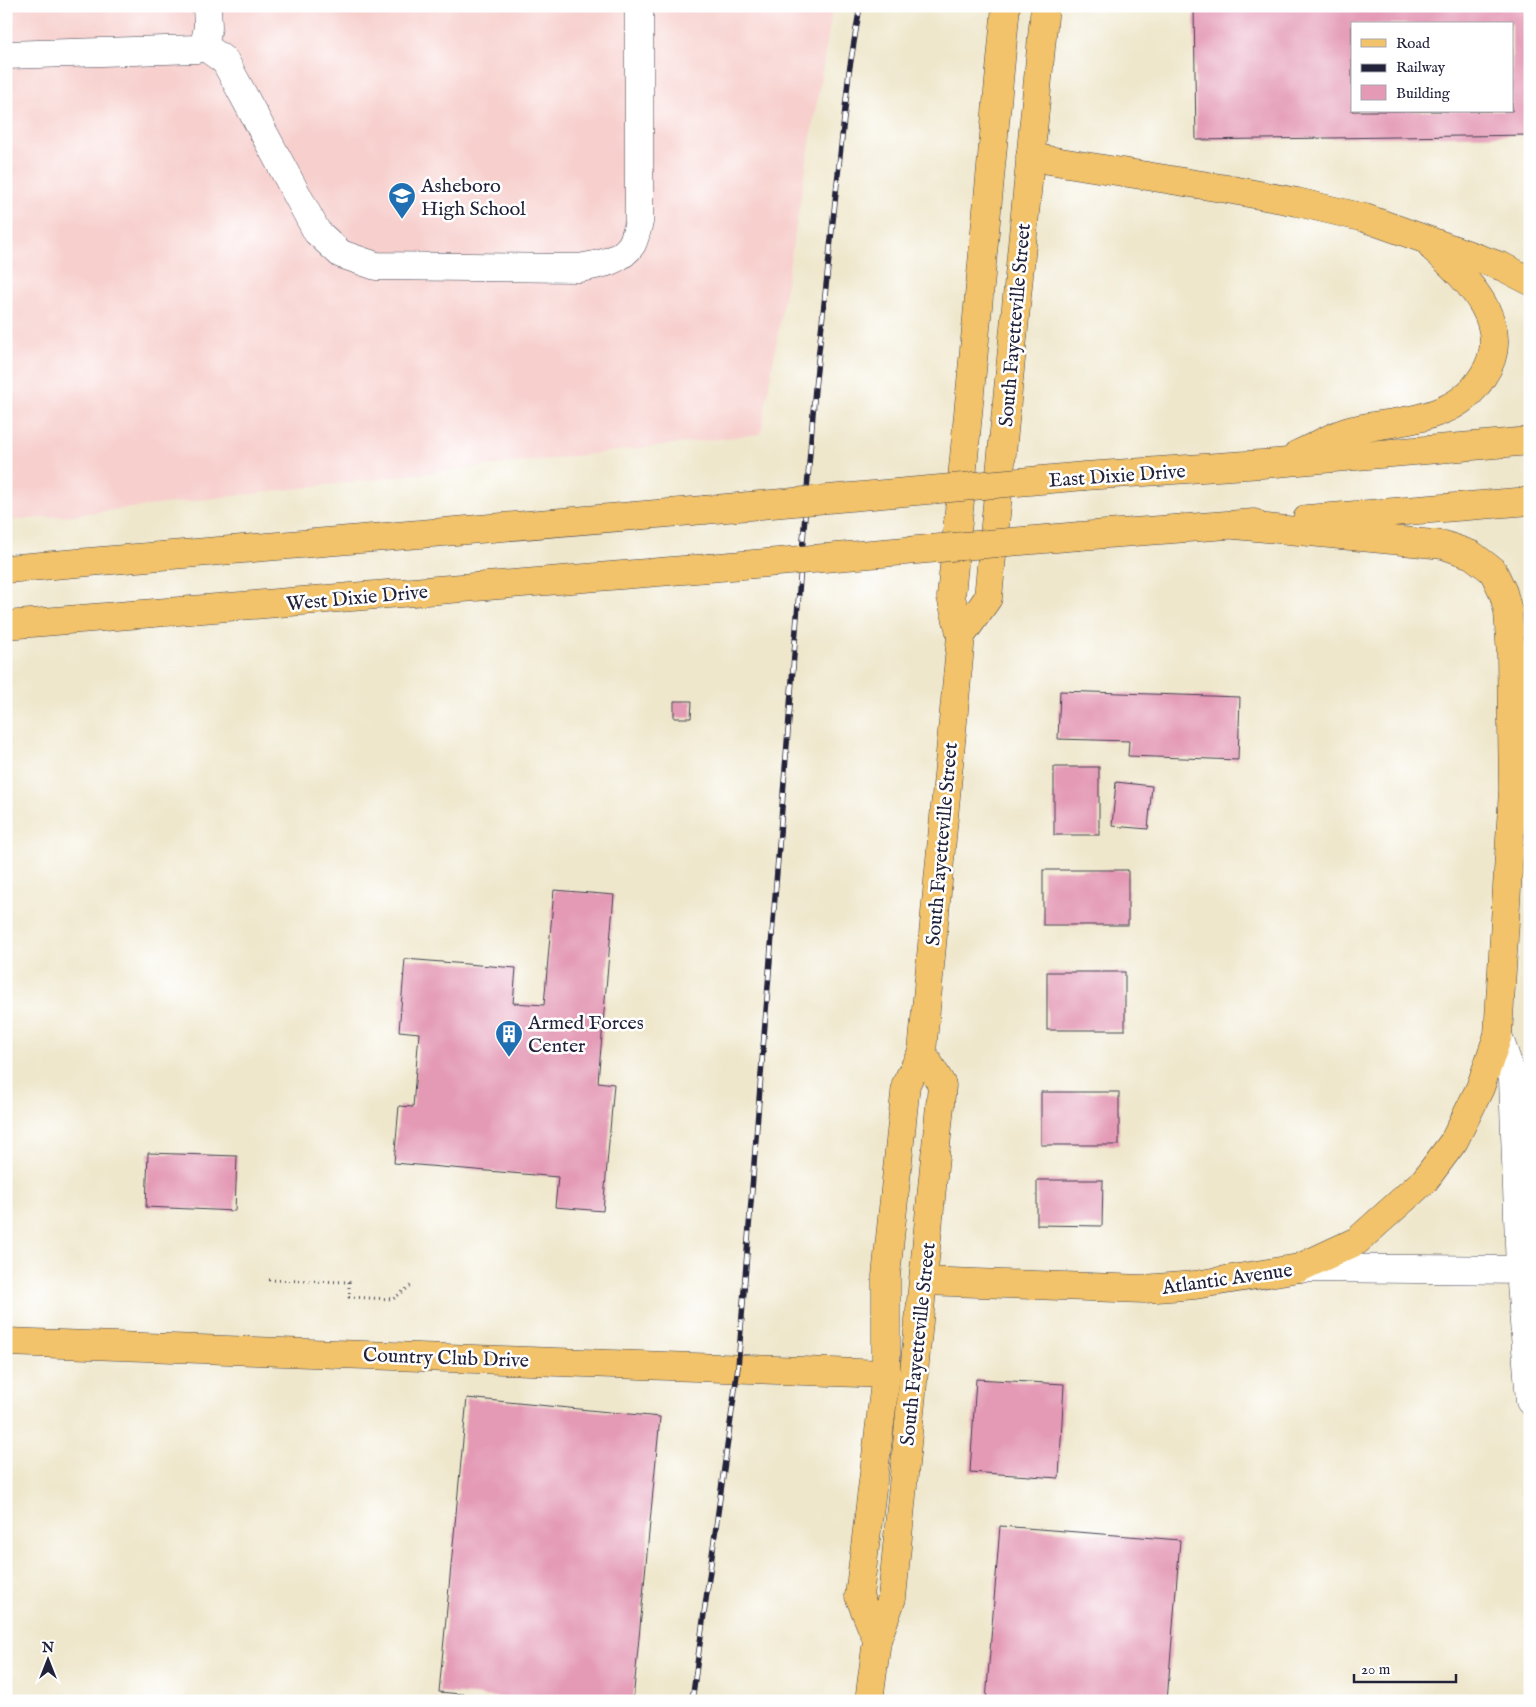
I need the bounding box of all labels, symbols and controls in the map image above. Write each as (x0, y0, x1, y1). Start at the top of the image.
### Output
legend (1351, 22, 1514, 112)
text: Road (1396, 34, 1431, 53)
text: Railway (1396, 58, 1446, 77)
text: Building (1396, 84, 1451, 103)
place label: Asheboro High School (420, 174, 526, 222)
school or university icon: Asheboro High School (387, 181, 417, 220)
street label: South Fayetteville Street (994, 222, 1037, 428)
street label: East Dixie Drive (1048, 459, 1186, 494)
street label: West Dixie Drive (285, 580, 429, 617)
street label: South Fayetteville Street (921, 741, 964, 947)
place label: Armed Forces Center (527, 1011, 644, 1059)
building icon: Armed Forces Center (494, 1019, 524, 1058)
street label: South Fayetteville Street (895, 1241, 942, 1447)
street label: Atlantic Avenue (1159, 1258, 1294, 1301)
street label: Country Club Drive (363, 1343, 529, 1374)
north arrow (22, 1634, 72, 1684)
text: N (41, 1639, 54, 1657)
scale bar (1354, 1652, 1456, 1684)
text: 20 m (1361, 1660, 1391, 1679)

